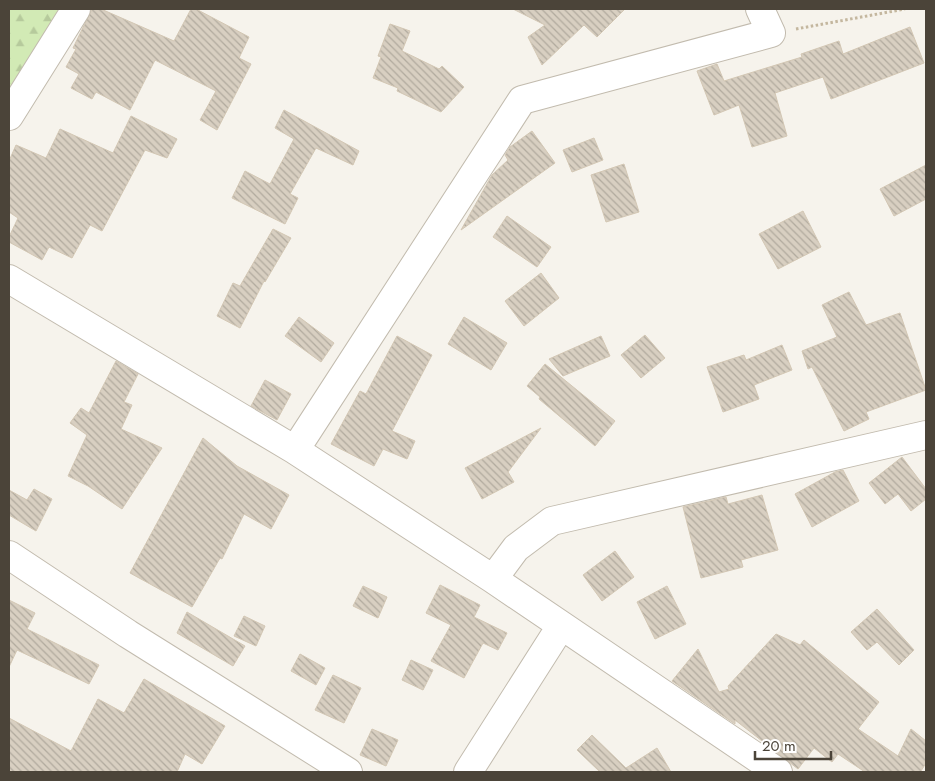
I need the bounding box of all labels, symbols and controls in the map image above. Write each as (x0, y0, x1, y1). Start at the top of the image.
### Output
scale bar (755, 728, 831, 760)
text: 20 m (762, 735, 796, 757)

